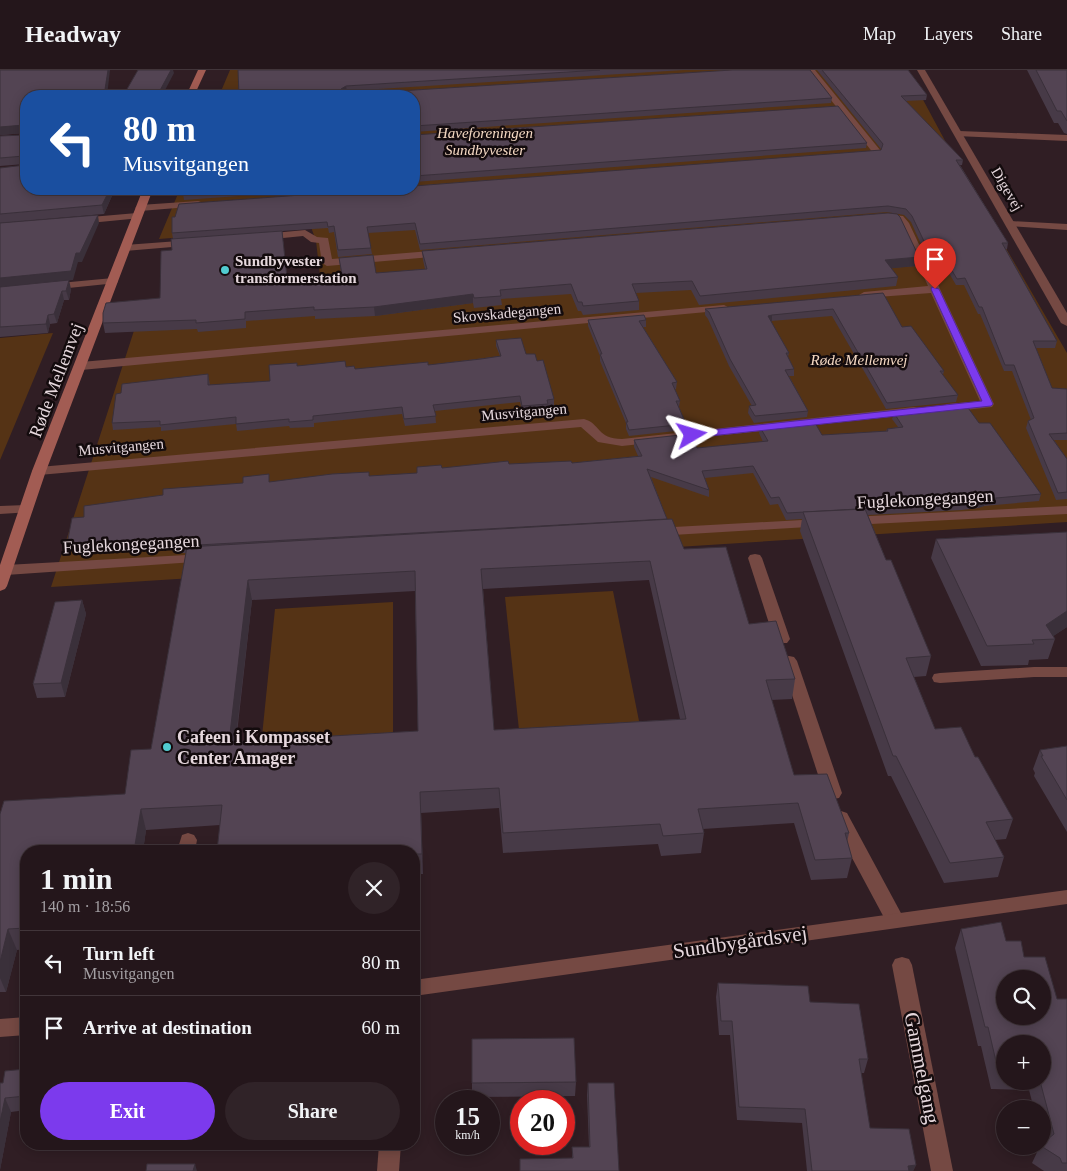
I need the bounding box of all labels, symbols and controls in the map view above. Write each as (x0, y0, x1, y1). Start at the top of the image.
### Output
text: Headway (25, 21, 121, 47)
text: Map (863, 24, 896, 44)
text: Layers (924, 24, 973, 44)
text: Share (1001, 24, 1042, 44)
icon: left (40, 110, 105, 175)
text: 80 m (123, 110, 196, 149)
park label: Haveforeningen Sundbyvester (436, 125, 533, 158)
text: Musvitgangen (123, 151, 249, 176)
street label: Digevej (988, 164, 1026, 214)
pin (914, 238, 956, 289)
icon: arrive (921, 245, 949, 273)
place label: Sundbyvester transformerstation (235, 253, 357, 286)
marker: Sundbyvester transformerstation (219, 264, 231, 276)
street label: Skovskadegangen (452, 300, 562, 326)
street label: Røde Mellemvej (25, 320, 87, 440)
park label: Røde Mellemvej (809, 352, 908, 368)
street label: Musvitgangen (481, 400, 568, 424)
position arrow (665, 408, 717, 460)
street label: Musvitgangen (78, 435, 165, 459)
street label: Fuglekongegangen (856, 485, 994, 513)
street label: Fuglekongegangen (62, 530, 200, 558)
place label: Cafeen i Kompasset Center Amager (177, 727, 330, 768)
marker: Cafeen i Kompasset Center Amager (161, 741, 173, 753)
text: 1 min (40, 862, 113, 895)
button: close (348, 862, 400, 914)
text: 140 m · 18:56 (40, 898, 130, 915)
street label: Sundbygårdsvej (671, 921, 809, 963)
text: Turn left (83, 943, 155, 964)
icon: left (40, 949, 68, 977)
text: 80 m (361, 952, 400, 973)
text: Musvitgangen (83, 965, 175, 982)
map controls (996, 970, 1051, 1155)
button: search (996, 970, 1051, 1025)
street label: Gammelgang (899, 1010, 945, 1126)
icon: arrive (40, 1014, 68, 1042)
text: Arrive at destination (83, 1017, 252, 1038)
text: 60 m (361, 1017, 400, 1038)
button: + (996, 1035, 1051, 1090)
button: Exit (40, 1082, 215, 1140)
button: Share (225, 1082, 400, 1140)
speed limit sign: 20 (510, 1090, 575, 1155)
button: − (996, 1100, 1051, 1155)
text: 15 (455, 1103, 480, 1130)
text: km/h (455, 1128, 480, 1142)

